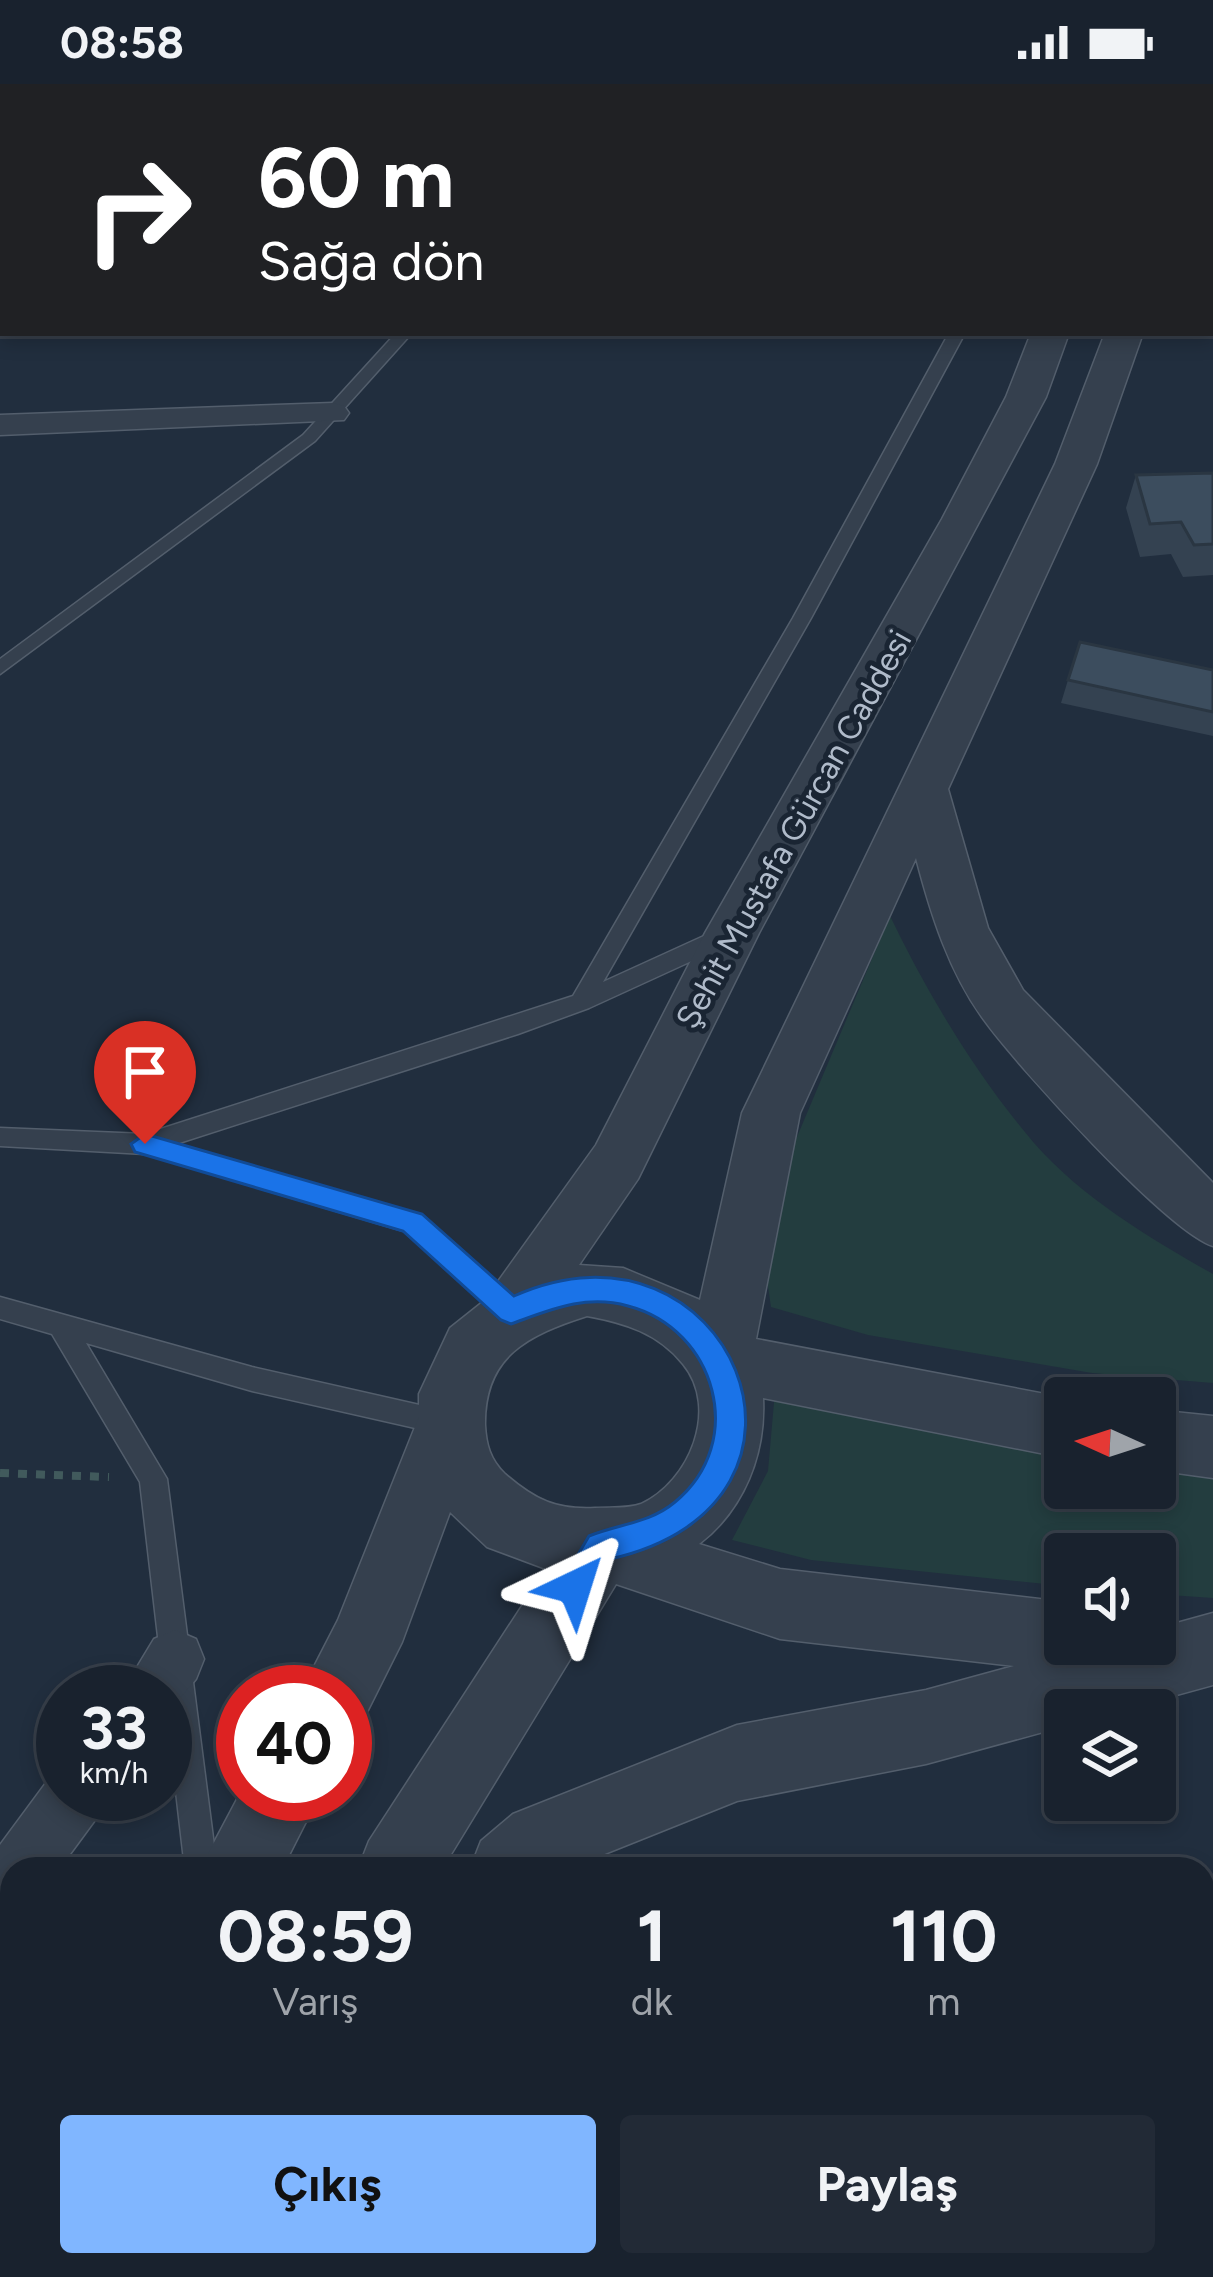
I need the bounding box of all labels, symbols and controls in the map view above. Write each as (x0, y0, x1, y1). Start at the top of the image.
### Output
text: 08:58 (60, 15, 184, 69)
text: 60 m (258, 127, 454, 228)
icon: right (60, 132, 216, 288)
text: Sağa dön (258, 229, 484, 294)
street label: Şehit Mustafa Gürcan Caddesi (667, 623, 919, 1035)
pin (94, 1021, 196, 1144)
icon: arrive (112, 1039, 178, 1105)
north arrow (1044, 1377, 1176, 1509)
map controls (1044, 1377, 1176, 1821)
position arrow (512, 1524, 638, 1650)
button: sound (1044, 1533, 1176, 1665)
speed limit sign: 40 (216, 1665, 372, 1821)
button: layers (1044, 1689, 1176, 1821)
text: 33 (81, 1692, 147, 1764)
text: km/h (80, 1754, 148, 1791)
text: 08:59 (217, 1893, 413, 1979)
text: 1 (637, 1893, 667, 1979)
text: 110 (890, 1893, 998, 1979)
text: Varış (272, 1978, 358, 2025)
text: dk (631, 1978, 673, 2025)
text: m (927, 1978, 960, 2025)
button: Çıkış (60, 2115, 596, 2253)
button: Paylaş (620, 2115, 1155, 2253)

